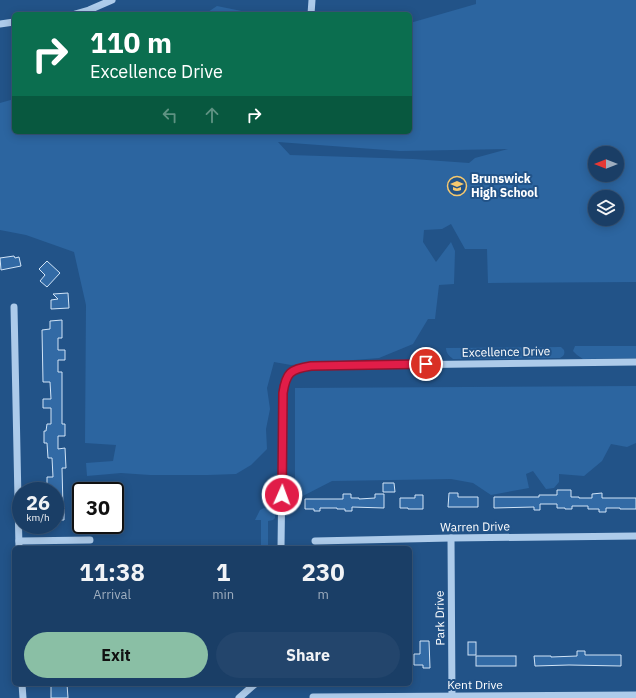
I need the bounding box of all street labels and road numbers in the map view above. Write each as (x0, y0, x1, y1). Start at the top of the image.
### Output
street label: Excellence Drive (462, 343, 551, 360)
street label: Warren Drive (440, 518, 510, 535)
street label: Park Drive (432, 590, 447, 646)
street label: Kent Drive (447, 677, 503, 692)

